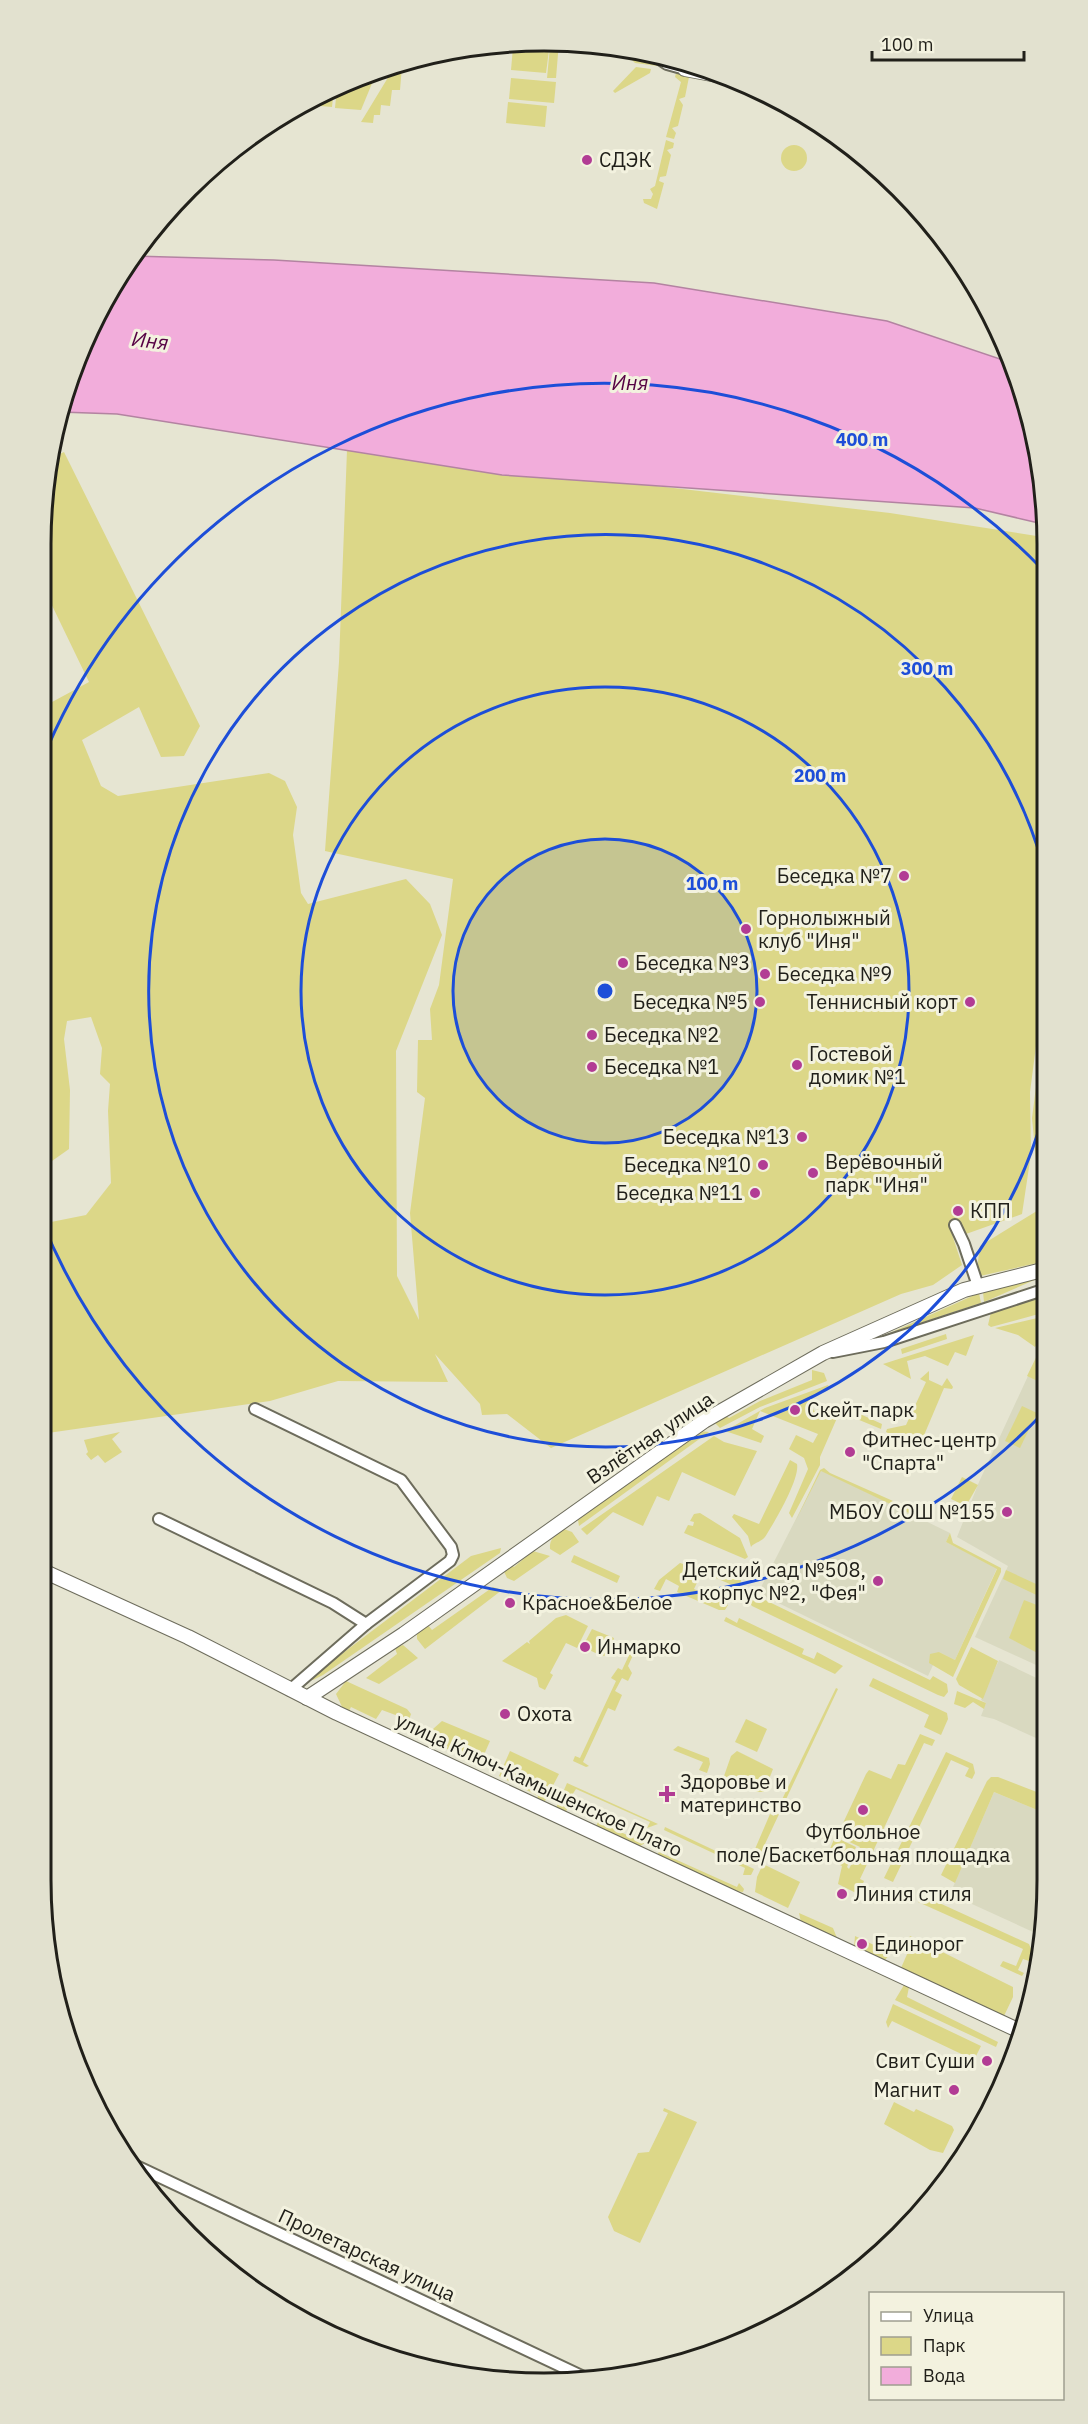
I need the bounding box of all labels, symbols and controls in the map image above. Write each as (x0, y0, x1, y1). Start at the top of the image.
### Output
scale bar (872, 24, 1024, 62)
text: 100 m (881, 33, 933, 56)
place label: СДЭК (599, 146, 652, 173)
marker: СДЭК (580, 153, 594, 167)
water label: Иня (130, 324, 170, 356)
water label: Иня (611, 368, 649, 396)
text: 400 m (836, 428, 888, 451)
text: 300 m (901, 657, 953, 680)
text: 200 m (794, 764, 846, 787)
place label: Беседка №7 (777, 862, 892, 889)
marker: Беседка №7 (897, 869, 911, 883)
text: 100 m (686, 872, 738, 895)
place label: Горнолыжный клуб "Иня" (758, 904, 891, 954)
marker: Горнолыжный клуб "Иня" (739, 922, 753, 936)
place label: Беседка №3 (635, 949, 750, 976)
marker: Беседка №3 (616, 956, 630, 970)
place label: Беседка №9 (777, 960, 892, 987)
marker: Беседка №9 (758, 967, 772, 981)
centre of rings (595, 981, 615, 1001)
place label: Беседка №5 (633, 988, 748, 1015)
place label: Теннисный корт (806, 988, 959, 1015)
marker: Беседка №5 (753, 995, 767, 1009)
marker: Теннисный корт (963, 995, 977, 1009)
place label: Беседка №2 (604, 1021, 719, 1048)
marker: Беседка №2 (585, 1028, 599, 1042)
place label: Гостевой домик №1 (809, 1040, 906, 1090)
place label: Беседка №1 (604, 1053, 719, 1080)
marker: Гостевой домик №1 (790, 1058, 804, 1072)
marker: Беседка №1 (585, 1060, 599, 1074)
place label: Беседка №13 (663, 1123, 790, 1150)
marker: Беседка №13 (795, 1130, 809, 1144)
place label: Верёвочный парк "Иня" (825, 1148, 943, 1198)
place label: Беседка №10 (624, 1151, 751, 1178)
marker: Беседка №10 (756, 1158, 770, 1172)
marker: Верёвочный парк "Иня" (806, 1166, 820, 1180)
place label: Беседка №11 (616, 1179, 743, 1206)
marker: Беседка №11 (748, 1186, 762, 1200)
place label: КПП (970, 1197, 1011, 1224)
marker: КПП (951, 1204, 965, 1218)
street label: Взлётная улица (581, 1385, 719, 1490)
place label: Скейт-парк (807, 1396, 914, 1423)
marker: Скейт-парк (788, 1403, 802, 1417)
place label: Фитнес-центр "Спарта" (862, 1426, 997, 1476)
marker: Фитнес-центр "Спарта" (843, 1445, 857, 1459)
place label: МБОУ СОШ №155 (829, 1498, 995, 1525)
marker: МБОУ СОШ №155 (1000, 1505, 1014, 1519)
place label: Детский сад №508, корпус №2, "Фея" (683, 1556, 866, 1606)
marker: Детский сад №508, корпус №2, "Фея" (871, 1574, 885, 1588)
place label: Красное&Белое (522, 1589, 673, 1616)
marker: Красное&Белое (503, 1596, 517, 1610)
place label: Инмарко (597, 1633, 681, 1660)
marker: Инмарко (578, 1640, 592, 1654)
place label: Охота (517, 1700, 572, 1727)
street label: улица Ключ-Камышенское Плато (391, 1706, 687, 1863)
marker: Охота (498, 1707, 512, 1721)
place label: Здоровье и материнство (680, 1768, 801, 1818)
marker: Здоровье и материнство (658, 1785, 676, 1803)
marker: Футбольное поле/Баскетбольная площадка (856, 1803, 870, 1817)
place label: Футбольное поле/Баскетбольная площадка (716, 1818, 1010, 1868)
place label: Линия стиля (854, 1880, 972, 1907)
marker: Линия стиля (835, 1887, 849, 1901)
place label: Единорог (874, 1930, 964, 1957)
marker: Единорог (855, 1937, 869, 1951)
place label: Свит Суши (875, 2047, 975, 2074)
marker: Свит Суши (980, 2054, 994, 2068)
place label: Магнит (873, 2076, 943, 2103)
marker: Магнит (947, 2083, 961, 2097)
street label: Пролетарская улица (274, 2202, 460, 2308)
legend (869, 2292, 1064, 2400)
text: Улица (923, 2304, 974, 2327)
text: Парк (923, 2334, 966, 2357)
text: Вода (923, 2364, 966, 2387)

